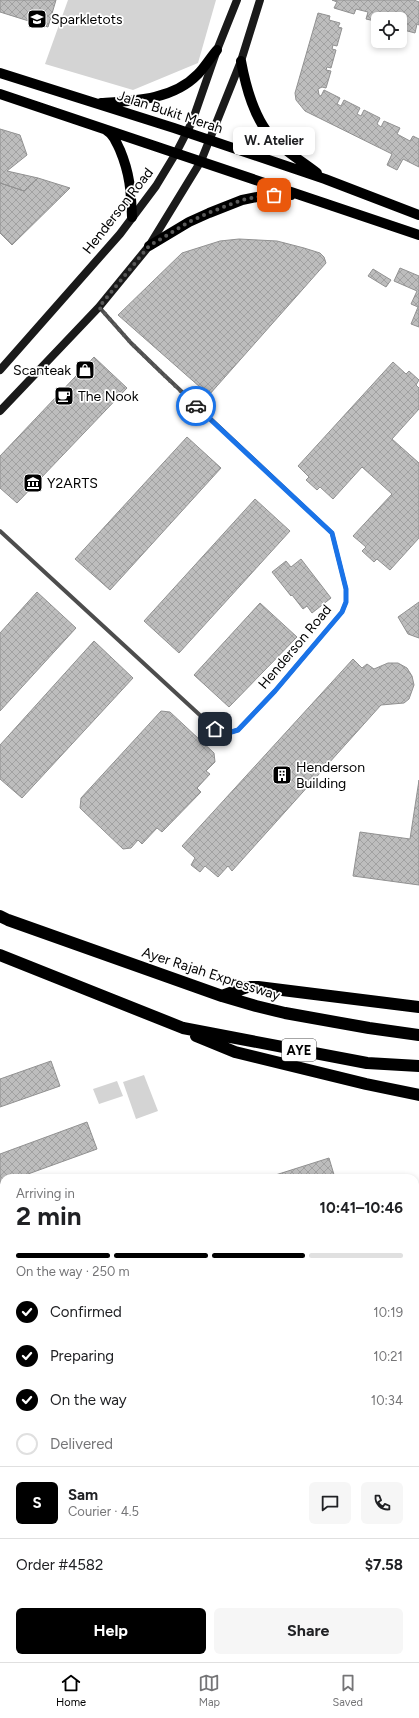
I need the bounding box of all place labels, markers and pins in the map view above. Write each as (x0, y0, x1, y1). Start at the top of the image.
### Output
school or university icon: Sparkletots (26, 8, 48, 30)
place label: Sparkletots (51, 11, 122, 28)
callout: W. Atelier (233, 127, 315, 155)
pin (257, 178, 291, 212)
shop icon: Scanteak (74, 359, 96, 381)
place label: Scanteak (13, 362, 71, 379)
cafe icon: The Nook (53, 385, 75, 407)
place label: The Nook (78, 388, 139, 405)
museum icon: Y2ARTS (22, 472, 44, 494)
place label: Y2ARTS (47, 475, 98, 492)
pin (198, 712, 232, 746)
place label: Henderson Building (296, 759, 365, 792)
building icon: Henderson Building (271, 764, 293, 786)

